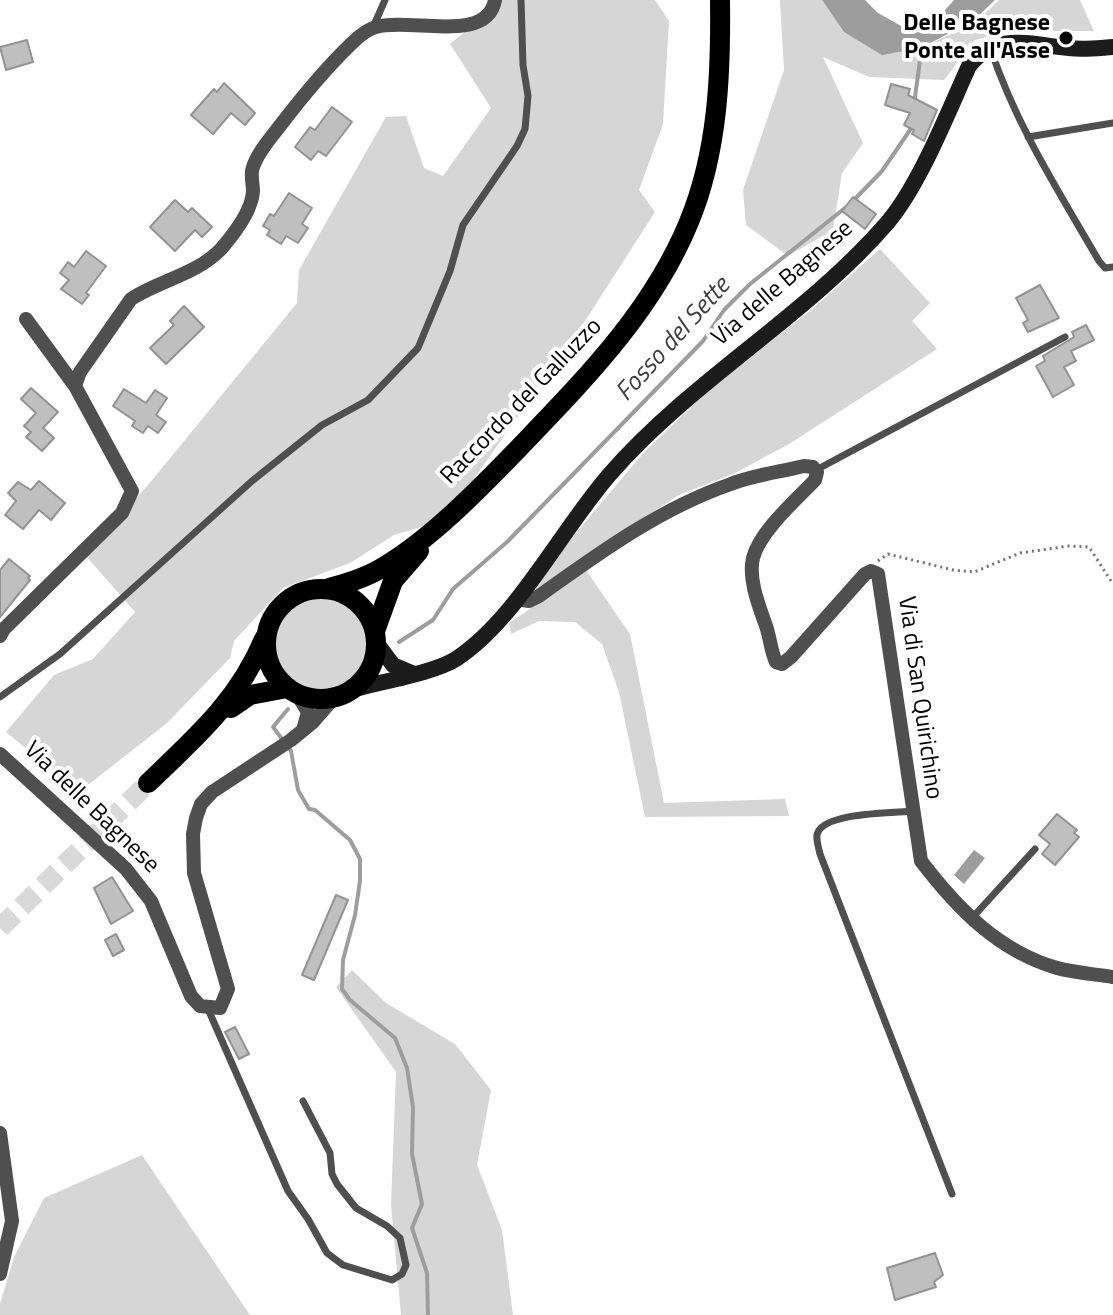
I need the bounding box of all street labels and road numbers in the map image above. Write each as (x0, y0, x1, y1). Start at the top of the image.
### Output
street label: Via delle Bagnese (707, 215, 859, 353)
street label: Raccordo del Galluzzo (435, 313, 609, 491)
street label: Via di San Quirichino (891, 595, 947, 801)
street label: Via delle Bagnese (17, 736, 165, 880)

